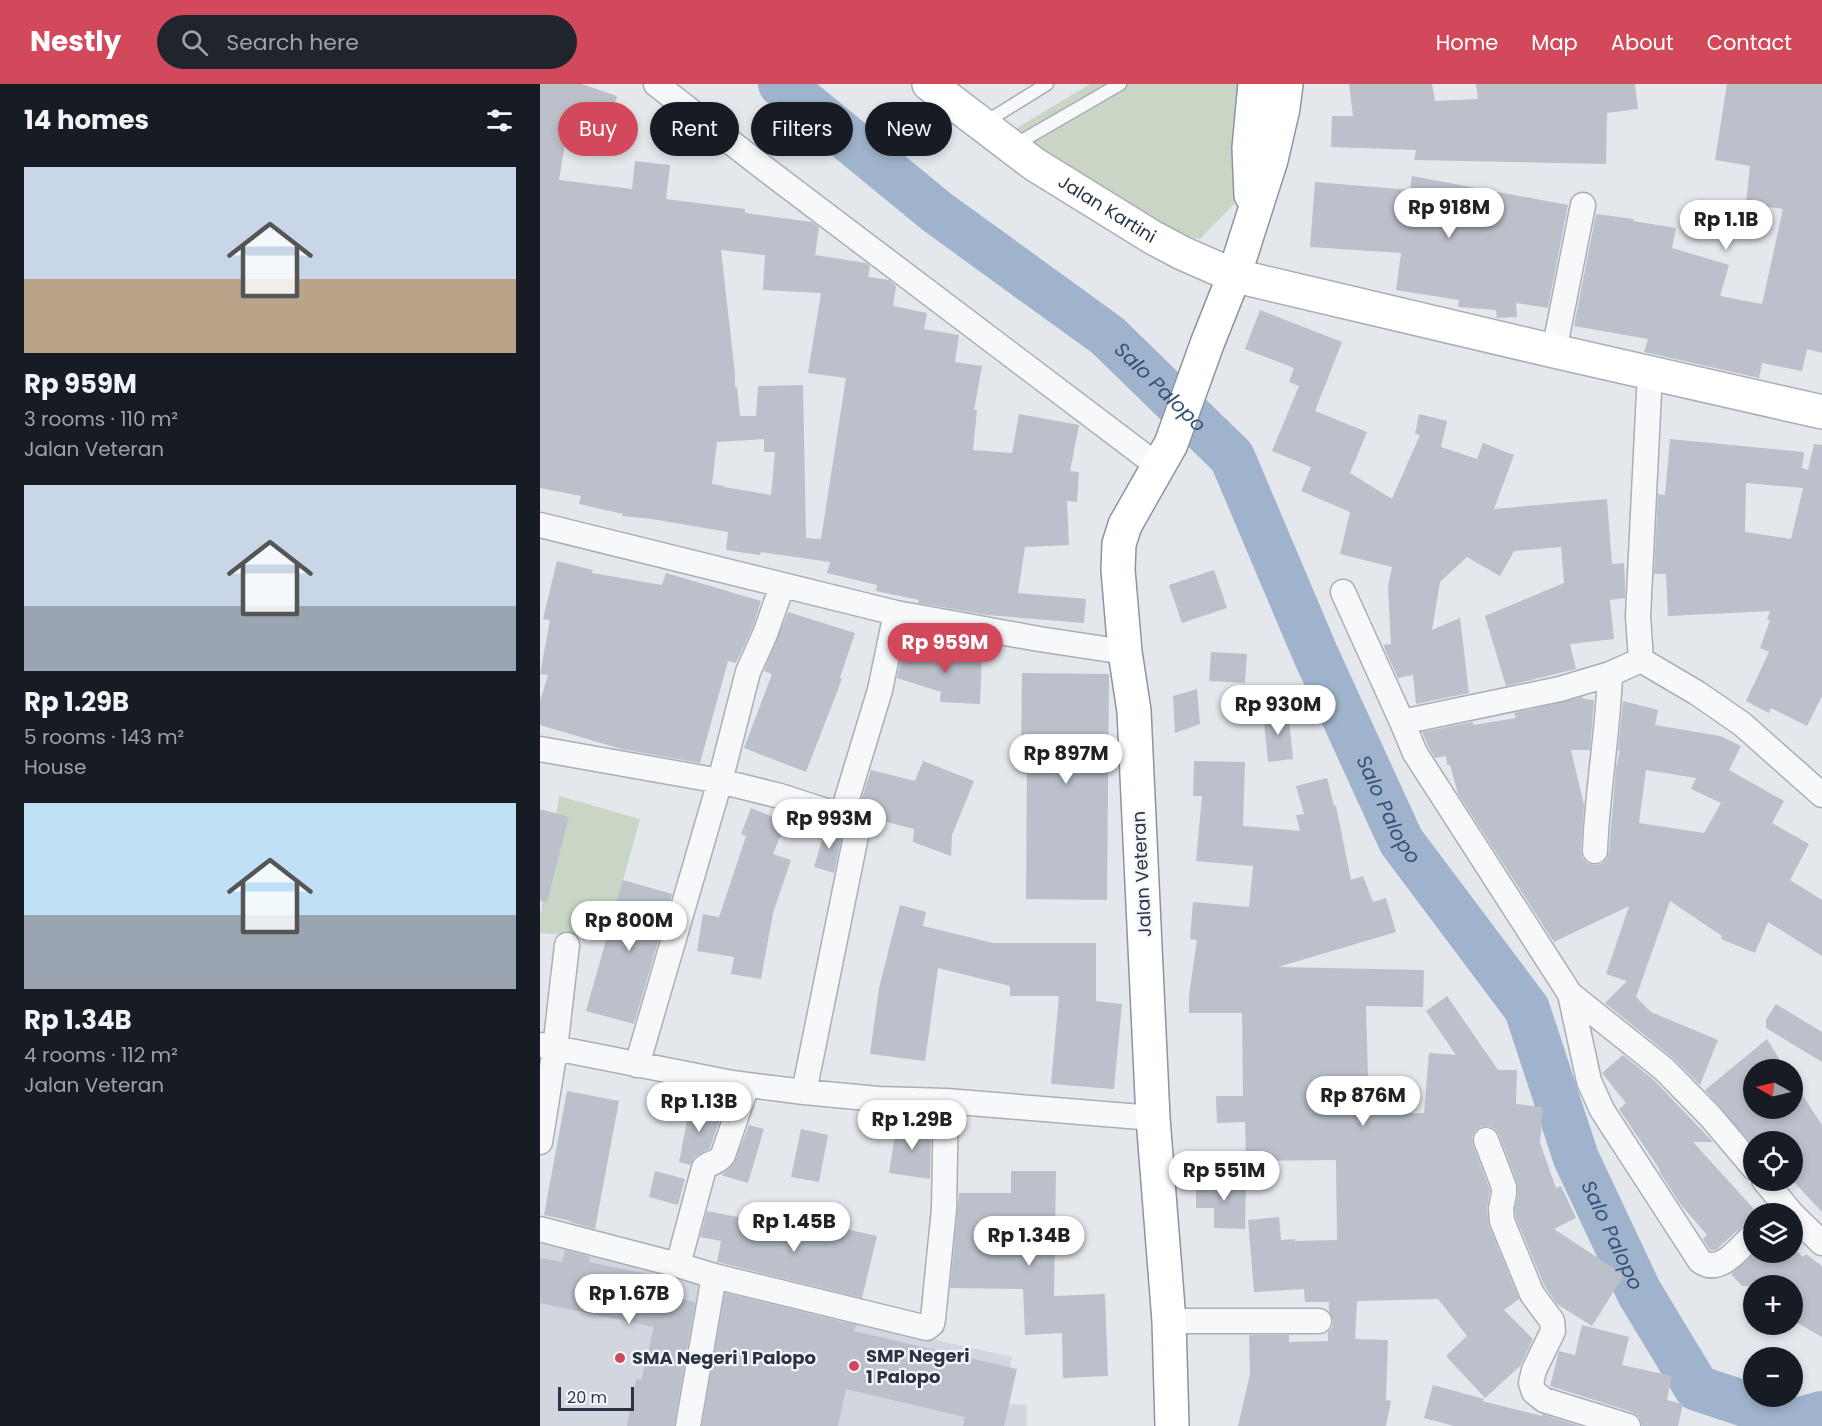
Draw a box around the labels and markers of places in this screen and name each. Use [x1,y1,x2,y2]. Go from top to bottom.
pin: Rp 918M [1394,188,1504,239]
pin: Rp 1.1B [1671,200,1781,251]
pin: Rp 959M [890,623,1000,674]
pin: Rp 930M [1223,685,1333,736]
pin: Rp 897M [1011,734,1121,785]
pin: Rp 993M [774,799,884,850]
pin: Rp 800M [574,901,684,952]
pin: Rp 876M [1308,1076,1418,1127]
pin: Rp 1.13B [637,1082,761,1133]
pin: Rp 1.29B [850,1100,974,1151]
pin: Rp 551M [1169,1151,1279,1202]
pin: Rp 1.45B [732,1202,856,1253]
pin: Rp 1.34B [967,1216,1091,1267]
pin: Rp 1.67B [567,1274,691,1325]
place label: SMP Negeri 1 Palopo [866,1343,970,1389]
place label: SMA Negeri 1 Palopo [632,1345,816,1370]
marker: SMA Negeri 1 Palopo [613,1351,627,1365]
marker: SMP Negeri 1 Palopo [847,1359,861,1373]

